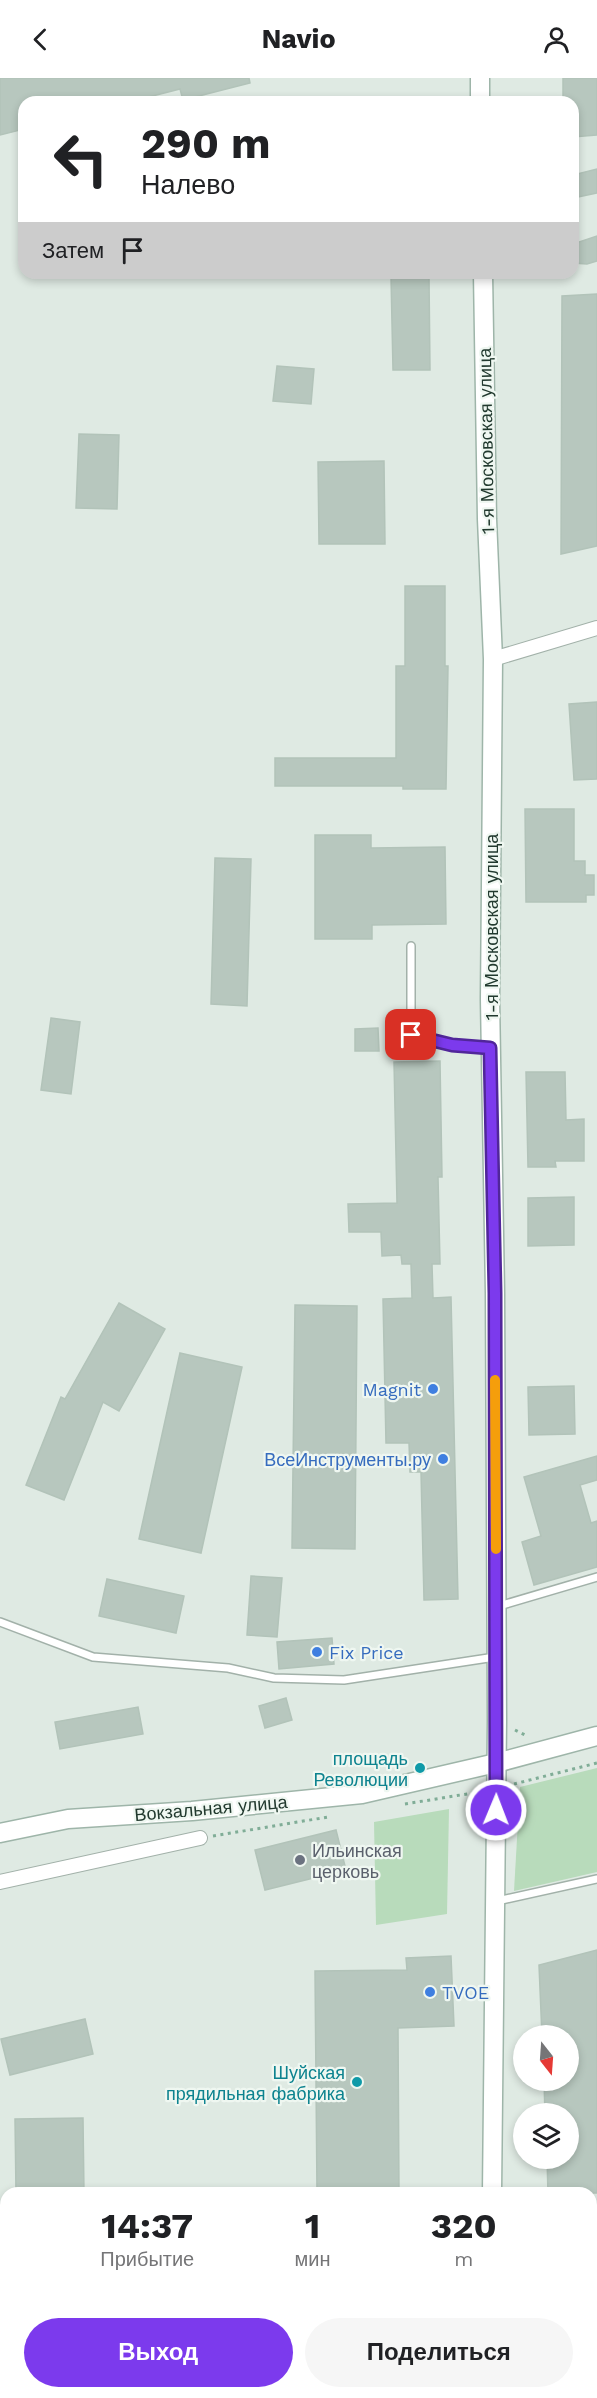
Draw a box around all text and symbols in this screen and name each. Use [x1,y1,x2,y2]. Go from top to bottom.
icon: back [24,23,57,56]
text: Navio [261,23,336,55]
icon: person [540,23,573,56]
text: 290 m [141,119,271,168]
icon: left [42,120,120,198]
text: Налево [141,169,235,201]
icon: arrive [116,234,149,267]
text: Затем [42,238,104,263]
street label: 1-я Московская улица [474,347,498,534]
street label: 1-я Московская улица [481,833,502,1020]
pin [385,1009,436,1060]
icon: arrive [394,1018,427,1051]
place label: Magnit [363,1379,421,1400]
marker: Magnit [426,1382,440,1396]
place label: ВсеИнструменты.ру [264,1449,431,1470]
marker: ВсеИнструменты.ру [436,1452,450,1466]
place label: Fix Price [329,1642,404,1663]
marker: Fix Price [310,1645,324,1659]
place label: площадь Революции [313,1748,408,1790]
marker: площадь Революции [413,1761,427,1775]
position arrow [464,1778,528,1842]
street label: Вокзальная улица [134,1791,289,1825]
place label: Ильинская церковь [312,1840,402,1882]
marker: Ильинская церковь [293,1853,307,1867]
place label: TVOE [442,1982,489,2003]
marker: TVOE [423,1985,437,1999]
north arrow [513,2025,579,2091]
map controls [513,2025,579,2169]
place label: Шуйская прядильная фабрика [166,2062,346,2104]
marker: Шуйская прядильная фабрика [350,2075,364,2089]
button: layers [513,2103,579,2169]
text: 14:37 [101,2205,193,2247]
text: 1 [305,2205,320,2247]
text: 320 [431,2205,497,2247]
text: Прибытие [100,2247,194,2271]
text: мин [295,2247,330,2271]
text: m [454,2247,473,2271]
button: Выход [24,2318,293,2387]
button: Поделиться [305,2318,573,2387]

